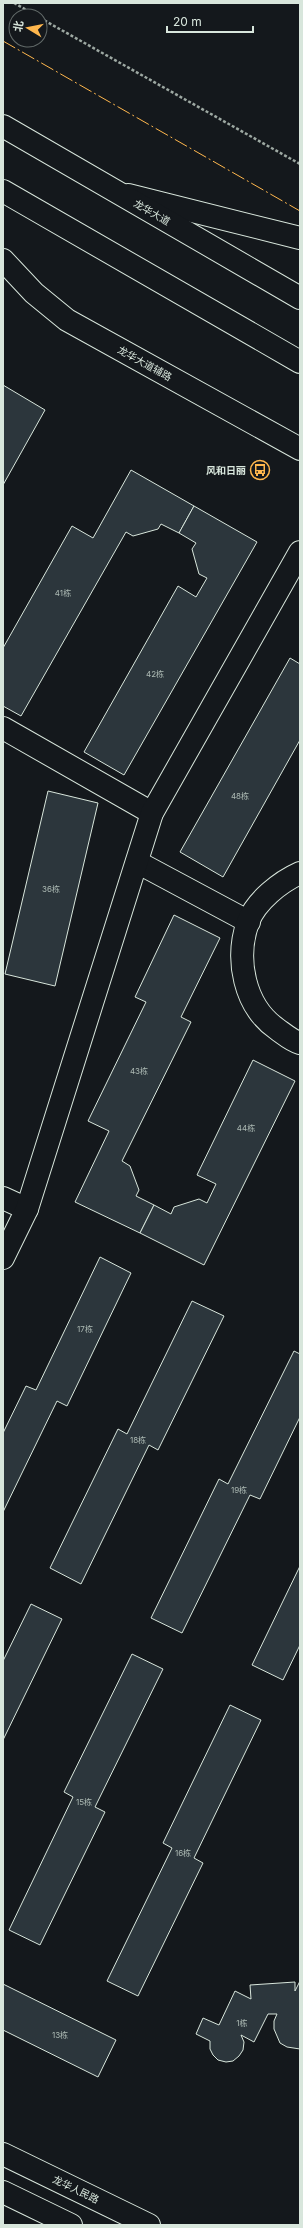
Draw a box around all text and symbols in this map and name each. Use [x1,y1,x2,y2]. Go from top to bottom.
north arrow [8,8,48,48]
scale bar [167,8,253,34]
text: 20 m [173,14,202,29]
text: 北 [10,20,26,33]
street label: 龙华大道 [132,197,172,227]
street label: 龙华大道辅路 [116,343,174,383]
bus stop icon: 风和日丽 [249,459,271,481]
place label: 风和日丽 [206,464,246,476]
house number: 41栋 [55,588,71,598]
house number: 42栋 [146,669,164,679]
house number: 48栋 [231,791,249,801]
house number: 36栋 [42,884,60,894]
house number: 43栋 [130,1066,148,1076]
house number: 44栋 [237,1123,255,1133]
house number: 17栋 [77,1324,93,1334]
house number: 18栋 [130,1435,146,1445]
house number: 19栋 [231,1485,247,1495]
house number: 15栋 [76,1797,92,1807]
house number: 16栋 [175,1848,191,1858]
house number: 1栋 [236,2018,248,2028]
house number: 13栋 [52,2030,68,2040]
street label: 龙华人民路 [51,2173,101,2205]

